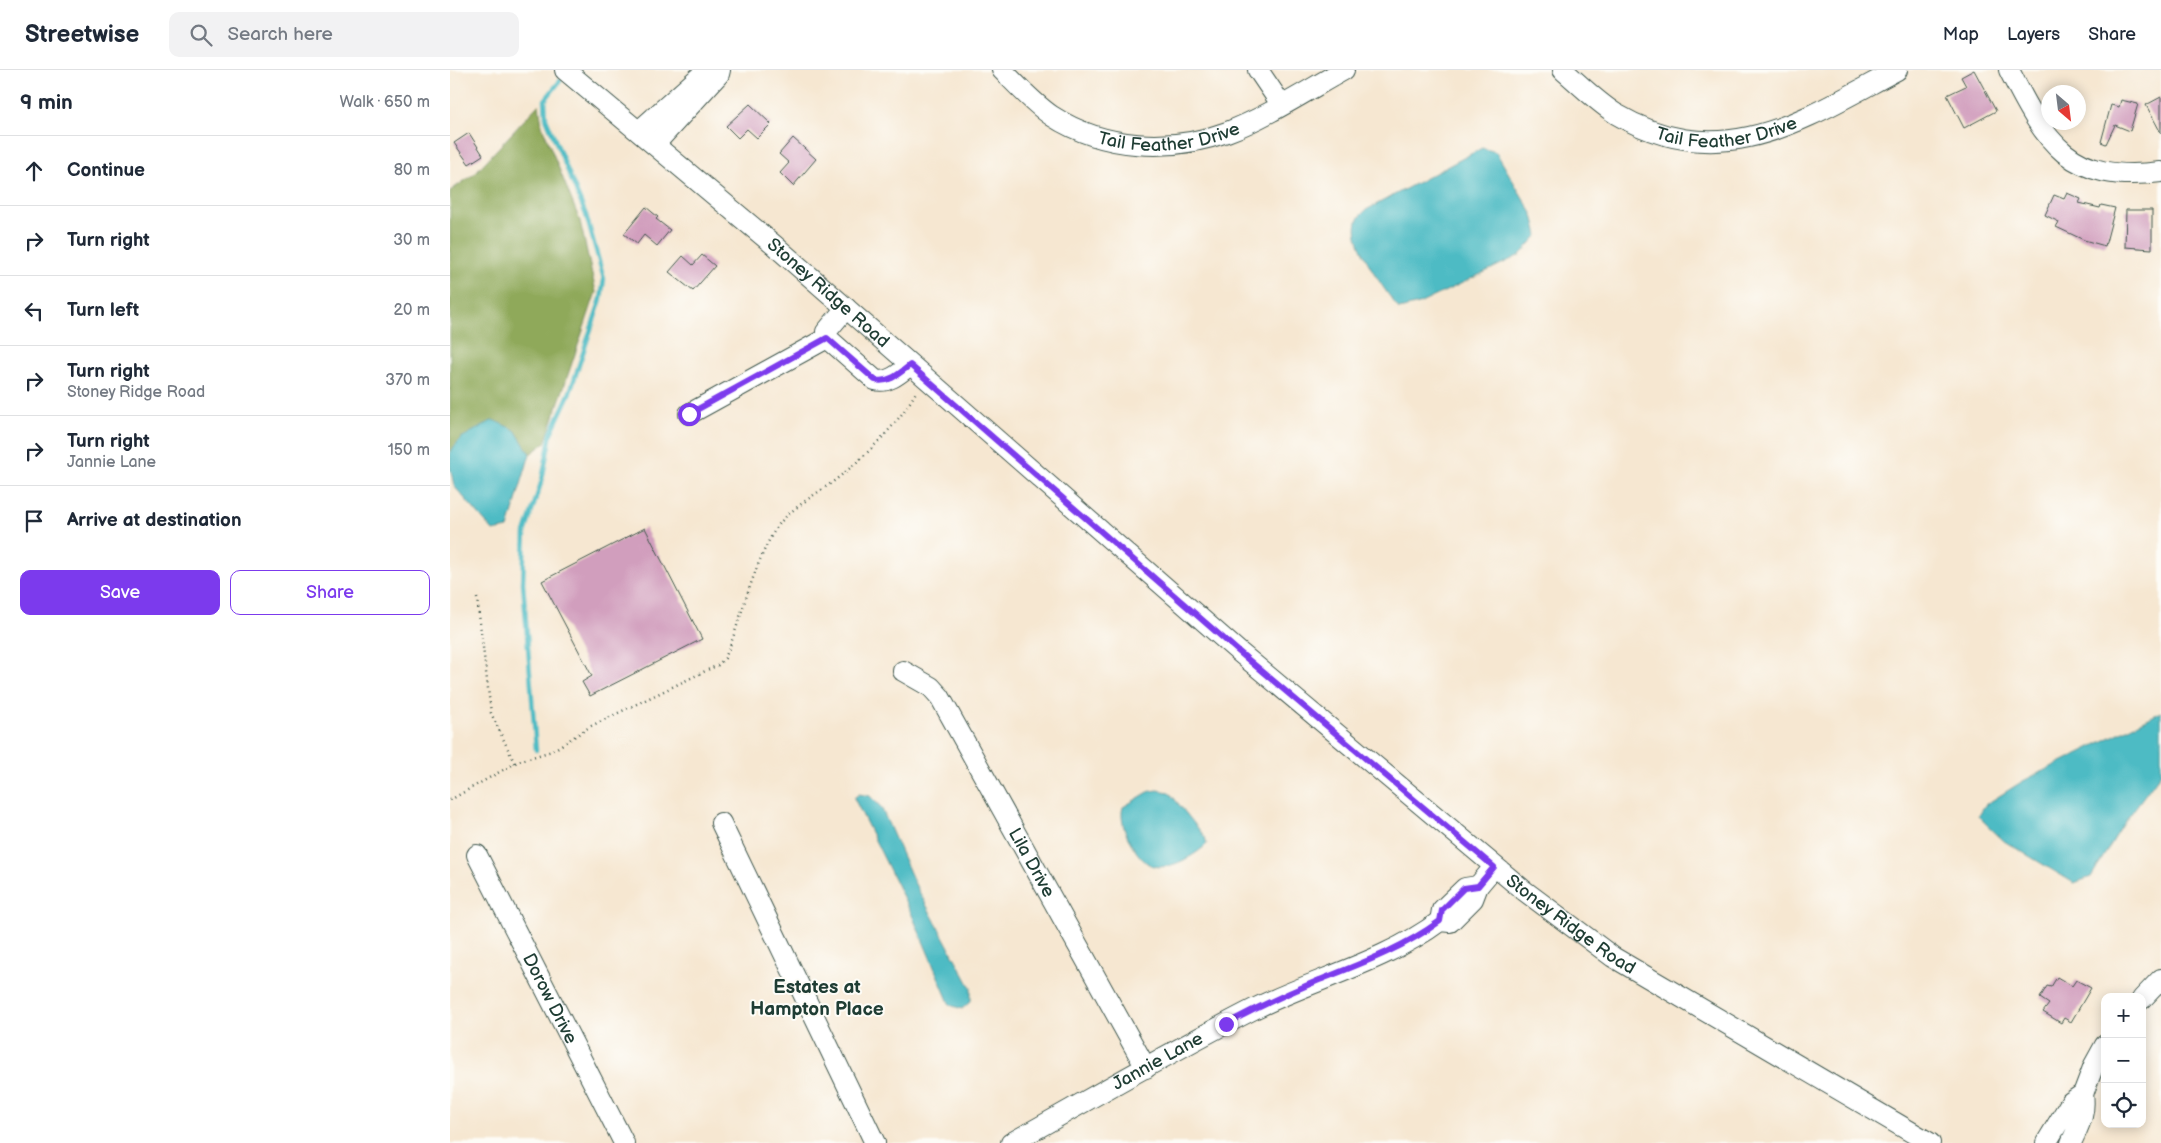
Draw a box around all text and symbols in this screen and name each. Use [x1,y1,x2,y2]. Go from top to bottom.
search box [169,12,519,57]
text: Streetwise [25,20,139,49]
icon: search [187,21,215,49]
text: Search here [227,23,333,46]
text: Map [1943,24,1979,45]
text: Layers [2007,24,2060,45]
text: Share [2088,24,2136,45]
north arrow [2041,85,2086,130]
text: 9 min [20,90,73,115]
text: Walk · 650 m [340,93,430,112]
street label: Tail Feather Drive [1653,112,1800,152]
street label: Tail Feather Drive [1096,118,1243,155]
icon: ahead [20,157,48,185]
text: Continue [67,159,145,182]
text: 80 m [394,161,430,180]
icon: right [20,227,48,255]
text: Turn right [67,229,150,252]
text: 30 m [393,231,430,250]
street label: Stoney Ridge Road [763,234,894,352]
icon: left [20,297,48,325]
text: Turn left [67,299,139,322]
text: 20 m [394,301,430,320]
text: Turn right [67,360,150,383]
icon: right [20,367,48,395]
text: 370 m [385,371,430,390]
text: Stoney Ridge Road [67,383,205,402]
route start [678,403,701,426]
text: Turn right [67,430,150,453]
icon: right [20,437,48,465]
text: 150 m [388,441,430,460]
text: Jannie Lane [67,453,156,472]
icon: arrive [20,507,48,535]
text: Arrive at destination [67,509,242,532]
button: Save [20,570,220,615]
button: Share [230,570,430,615]
street label: Lila Drive [1004,824,1060,901]
street label: Stoney Ridge Road [1502,870,1639,978]
street label: Dorow Drive [518,950,582,1047]
district label: Estates at Hampton Place [750,976,884,1021]
map controls [2101,993,2146,1128]
button: + [2101,993,2146,1038]
route end [1215,1013,1238,1036]
street label: Jannie Lane [1108,1027,1207,1094]
button: − [2101,1038,2146,1083]
button: locate [2101,1083,2146,1128]

